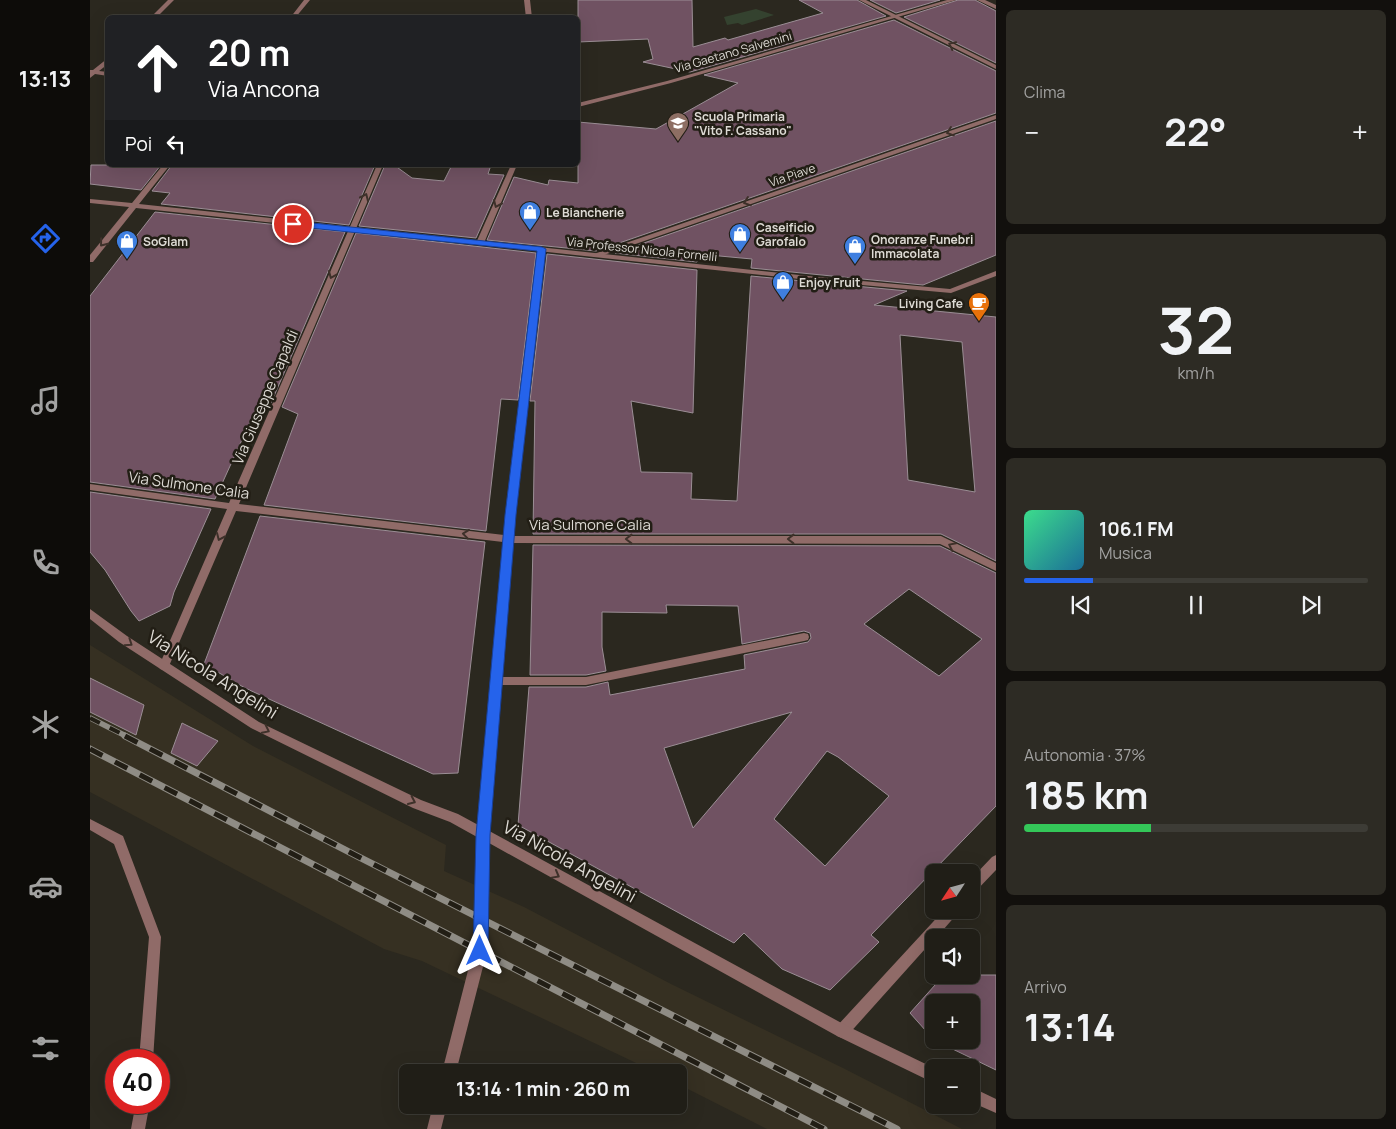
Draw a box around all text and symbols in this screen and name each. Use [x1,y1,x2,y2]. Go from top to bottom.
street label: Via Gaetano Salvemini [672,27,794,77]
text: 20 m [208,29,290,77]
icon: ahead [125,35,190,100]
one-way arrow [948,41,957,51]
text: 13:13 [19,64,71,94]
text: Via Ancona [208,74,320,104]
text: Clima [1024,81,1065,103]
text: 22° [1164,105,1227,157]
place label: Scuola Primaria "Vito F. Cassano" [694,108,792,139]
school or university icon: Scuola Primaria "Vito F. Cassano" [666,111,690,142]
text: − [1024,113,1039,151]
text: + [1352,113,1368,151]
one-way arrow [946,127,955,137]
icon: left [162,130,190,158]
text: Poi [125,131,152,157]
street label: Via Piave [766,159,818,191]
one-way arrow [359,193,370,202]
one-way arrow [743,197,751,207]
one-way arrow [492,199,503,208]
shop icon: Le Biancherie [518,200,542,231]
pin [272,203,314,245]
place label: Le Biancherie [546,204,624,221]
icon: arrive [279,210,307,238]
place label: Caseificio Garofalo [756,219,814,250]
icon: directions [28,221,63,256]
shop icon: Caseificio Garofalo [728,222,752,253]
shop icon: SoGlam [115,229,139,260]
place label: Onoranze Funebri Immacolata [871,231,973,262]
place label: SoGlam [143,233,188,250]
street label: Via Professor Nicola Fornelli [566,233,718,265]
shop icon: Onoranze Funebri Immacolata [843,234,867,265]
one-way arrow [101,237,109,246]
one-way arrow [327,270,338,279]
shop icon: Enjoy Fruit [771,270,795,301]
place label: Enjoy Fruit [799,274,860,291]
text: 32 [1158,285,1234,374]
cafe icon: Living Cafe [967,291,991,322]
place label: Living Cafe [899,295,963,312]
street label: Via Giuseppe Capaldi [227,326,303,468]
text: km/h [1177,362,1215,384]
icon: music [28,383,63,418]
street label: Via Sulmone Calia [127,466,251,504]
street label: Via Sulmone Calia [529,514,651,535]
text: 106.1 FM [1099,516,1173,542]
one-way arrow [462,529,470,540]
one-way arrow [216,532,227,541]
one-way arrow [624,534,632,544]
one-way arrow [787,534,794,544]
one-way arrow [948,541,957,552]
text: Musica [1099,542,1152,564]
icon: phone [28,545,63,580]
icon: previous [1067,591,1095,619]
icon: pause [1182,591,1210,619]
icon: next [1297,591,1325,619]
street label: Via Nicola Angelini [143,624,283,724]
one-way arrow [124,636,133,646]
icon: climate [28,707,63,742]
one-way arrow [261,724,270,734]
text: Autonomia · 37% [1024,744,1146,766]
text: 185 km [1024,768,1148,820]
one-way arrow [407,795,416,805]
street label: Via Nicola Angelini [499,814,641,908]
north arrow [925,864,980,919]
map controls [925,864,980,1114]
icon: car [28,869,63,904]
one-way arrow [551,869,560,879]
position arrow [453,924,505,976]
button: sound [925,929,980,984]
text: Arrivo [1024,976,1067,998]
button: + [925,994,980,1049]
text: 13:14 [1024,1000,1116,1052]
icon: filters [28,1031,63,1066]
speed limit sign: 40 [105,1049,170,1114]
button: − [925,1059,980,1114]
text: 13:14 · 1 min · 260 m [456,1076,630,1102]

